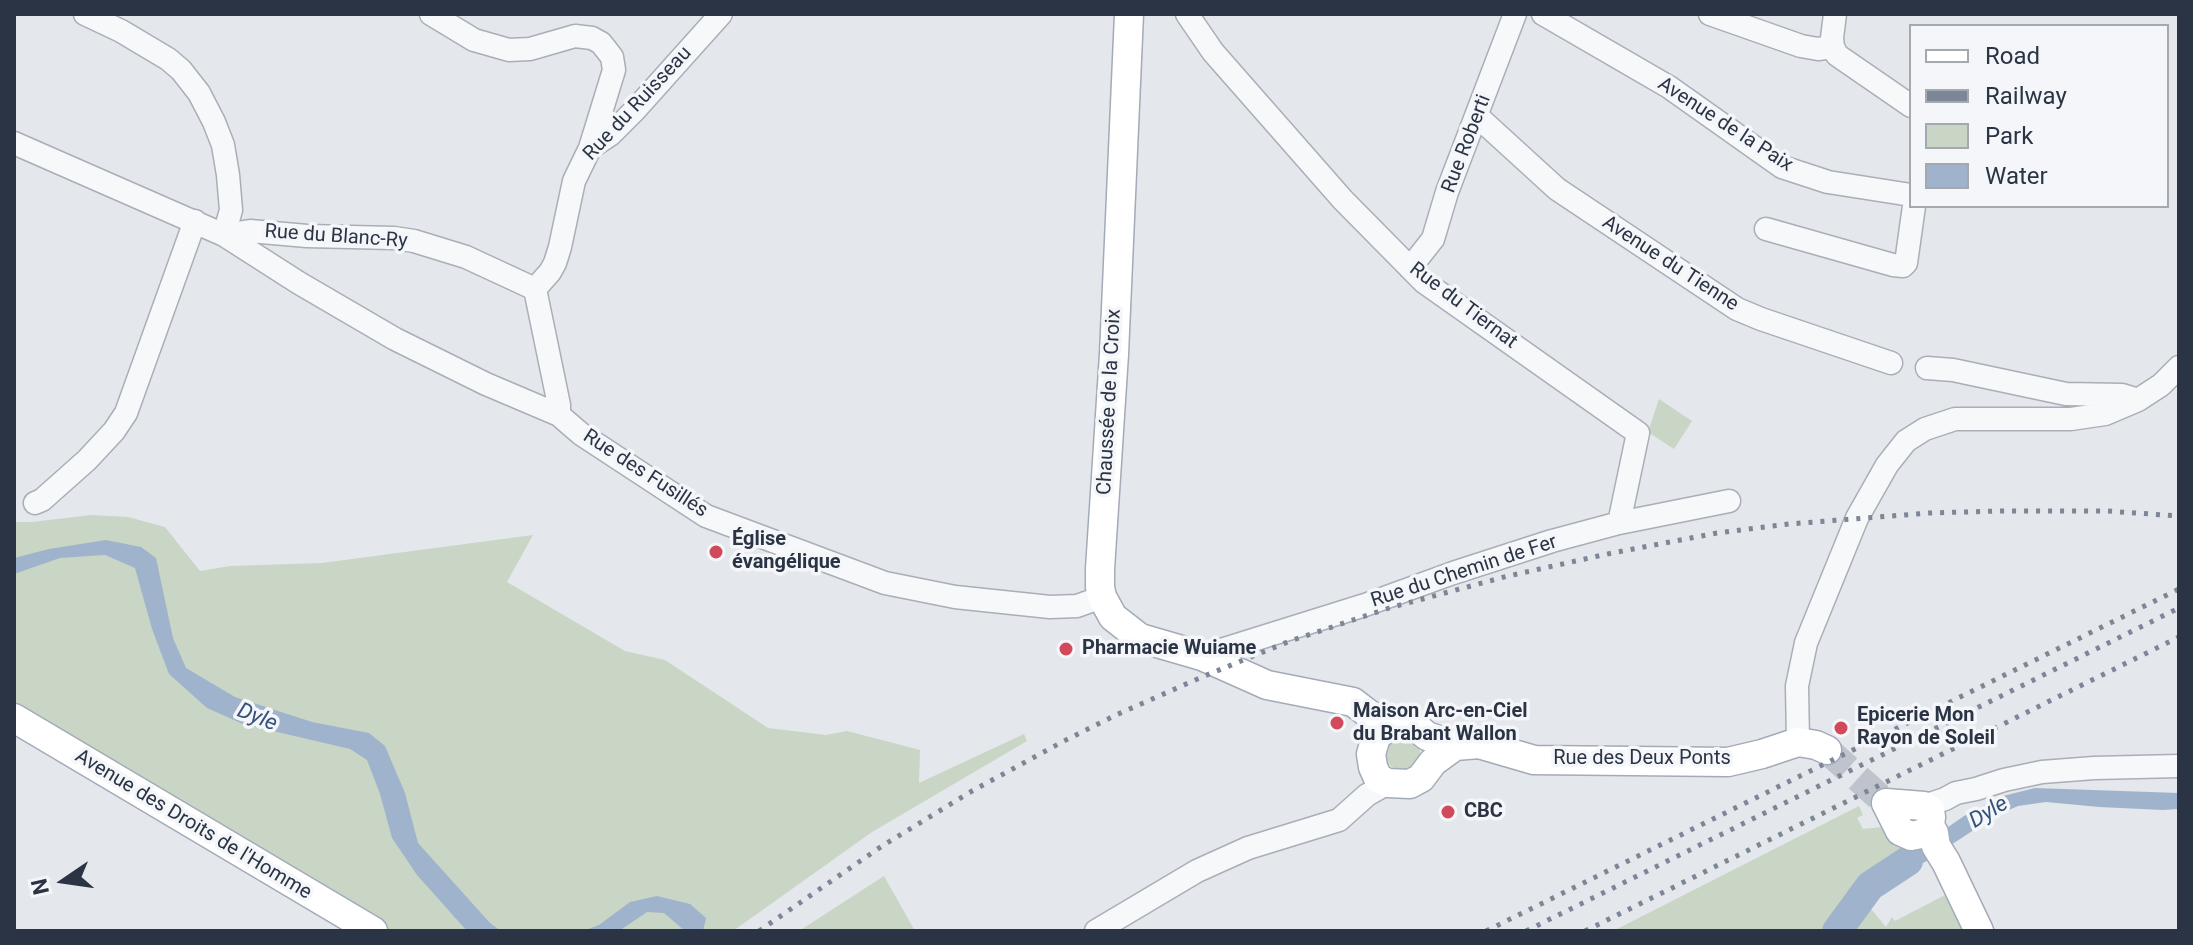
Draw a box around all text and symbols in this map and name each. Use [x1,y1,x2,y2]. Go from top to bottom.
legend [1909,24,2169,208]
street label: Rue du Ruisseau [579,42,697,166]
text: Road [1985,42,2040,70]
street label: Avenue de la Paix [1653,72,1797,178]
text: Railway [1985,82,2067,110]
street label: Rue Roberti [1437,92,1497,196]
text: Park [1985,122,2033,150]
text: Water [1985,162,2048,190]
street label: Avenue du Tienne [1597,211,1743,317]
street label: Rue du Blanc-Ry [264,220,408,254]
street label: Rue du Tiernat [1404,258,1522,354]
street label: Chaussée de la Croix [1093,308,1127,496]
street label: Rue des Fusillés [578,425,712,523]
place label: Église évangélique [732,528,841,575]
street label: Rue du Chemin de Fer [1368,531,1560,613]
marker: Église évangélique [707,543,725,561]
place label: Pharmacie Wuiame [1082,637,1256,661]
marker: Pharmacie Wuiame [1057,640,1075,658]
water label: Dyle [233,698,281,738]
place label: Maison Arc-en-Ciel du Brabant Wallon [1353,700,1527,747]
place label: Epicerie Mon Rayon de Soleil [1857,704,1995,751]
marker: Maison Arc-en-Ciel du Brabant Wallon [1328,714,1346,732]
marker: Epicerie Mon Rayon de Soleil [1832,719,1850,737]
street label: Avenue des Droits de l'Homme [70,745,316,905]
street label: Rue des Deux Ponts [1553,747,1731,771]
water label: Dyle [1965,791,2013,835]
place label: CBC [1464,800,1503,824]
marker: CBC [1439,803,1457,821]
north arrow [24,841,104,921]
text: N [26,876,54,897]

